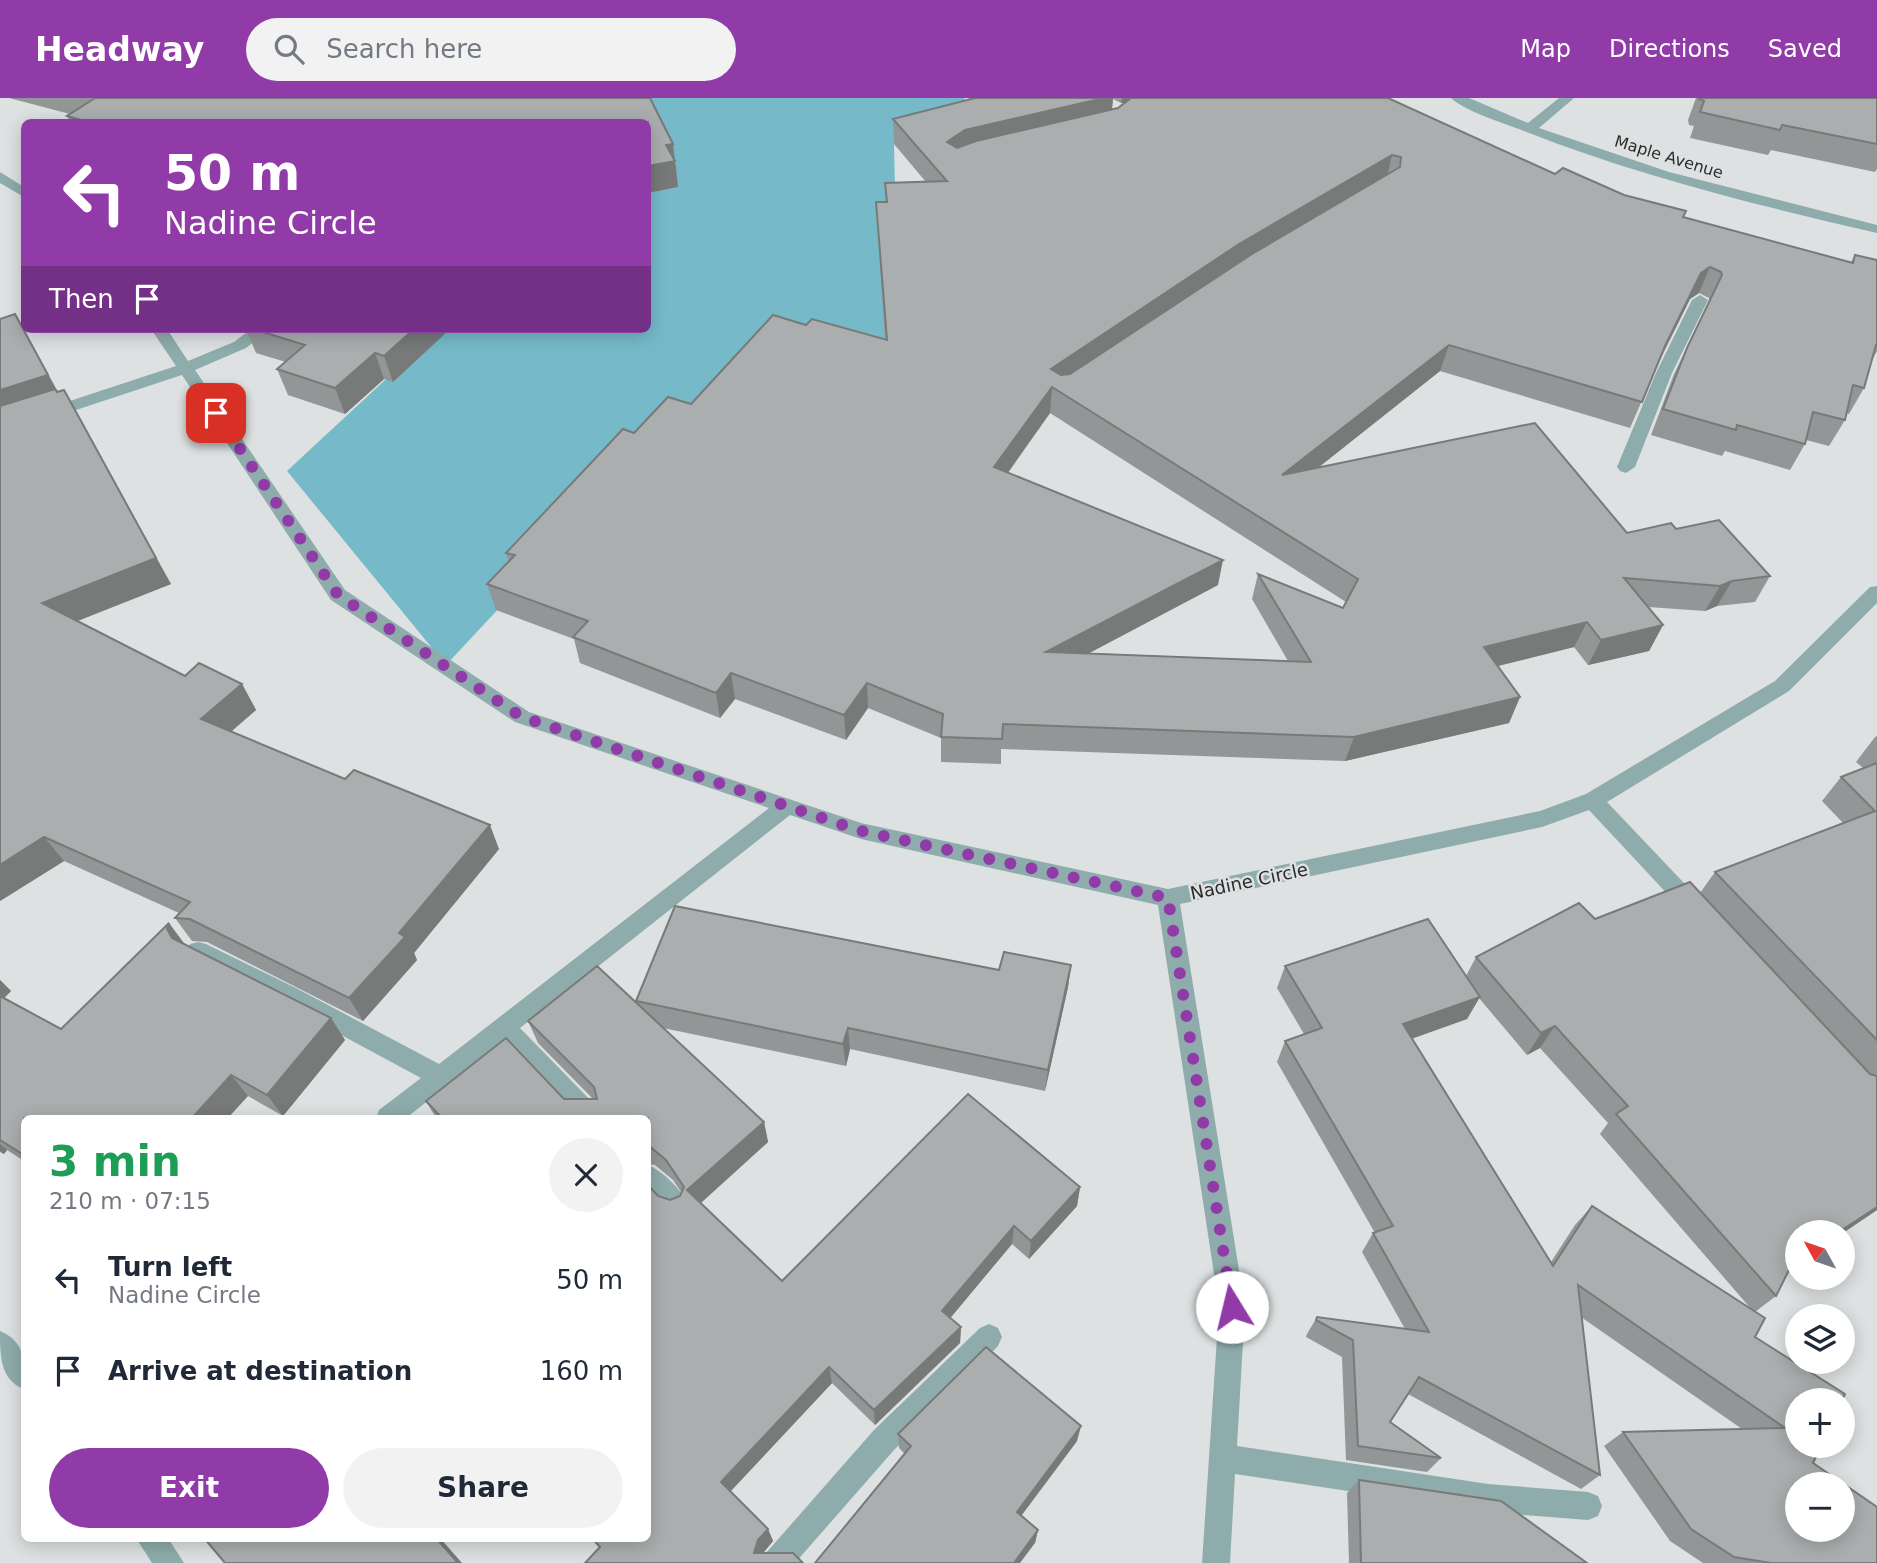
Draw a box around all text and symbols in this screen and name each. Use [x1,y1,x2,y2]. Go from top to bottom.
search box [246,18,736,81]
text: Headway [35,30,204,69]
icon: search [270,30,308,68]
text: Search here [326,34,482,64]
text: Map [1520,35,1571,63]
text: Directions [1609,35,1730,63]
text: Saved [1768,35,1842,63]
street label: Maple Avenue [1612,131,1726,183]
text: 50 m [164,145,300,202]
icon: left [49,147,140,238]
text: Nadine Circle [164,204,377,242]
icon: arrive [128,280,166,318]
text: Then [49,284,114,314]
pin [186,383,246,443]
icon: arrive [197,394,235,432]
street label: Nadine Circle [1188,858,1310,904]
text: 3 min [49,1137,181,1186]
button: close [549,1138,623,1212]
text: 210 m · 07:15 [49,1188,211,1214]
north arrow [1785,1220,1855,1290]
map controls [1785,1220,1855,1542]
text: Turn left [108,1252,232,1282]
icon: left [49,1261,87,1299]
text: 50 m [556,1265,623,1295]
position arrow [1195,1270,1269,1344]
text: Nadine Circle [108,1282,261,1308]
button: layers [1785,1304,1855,1374]
icon: arrive [49,1352,87,1390]
text: Arrive at destination [108,1356,412,1386]
text: 160 m [540,1356,623,1386]
button: + [1785,1388,1855,1458]
button: Exit [49,1448,329,1528]
button: Share [343,1448,623,1528]
button: − [1785,1472,1855,1542]

